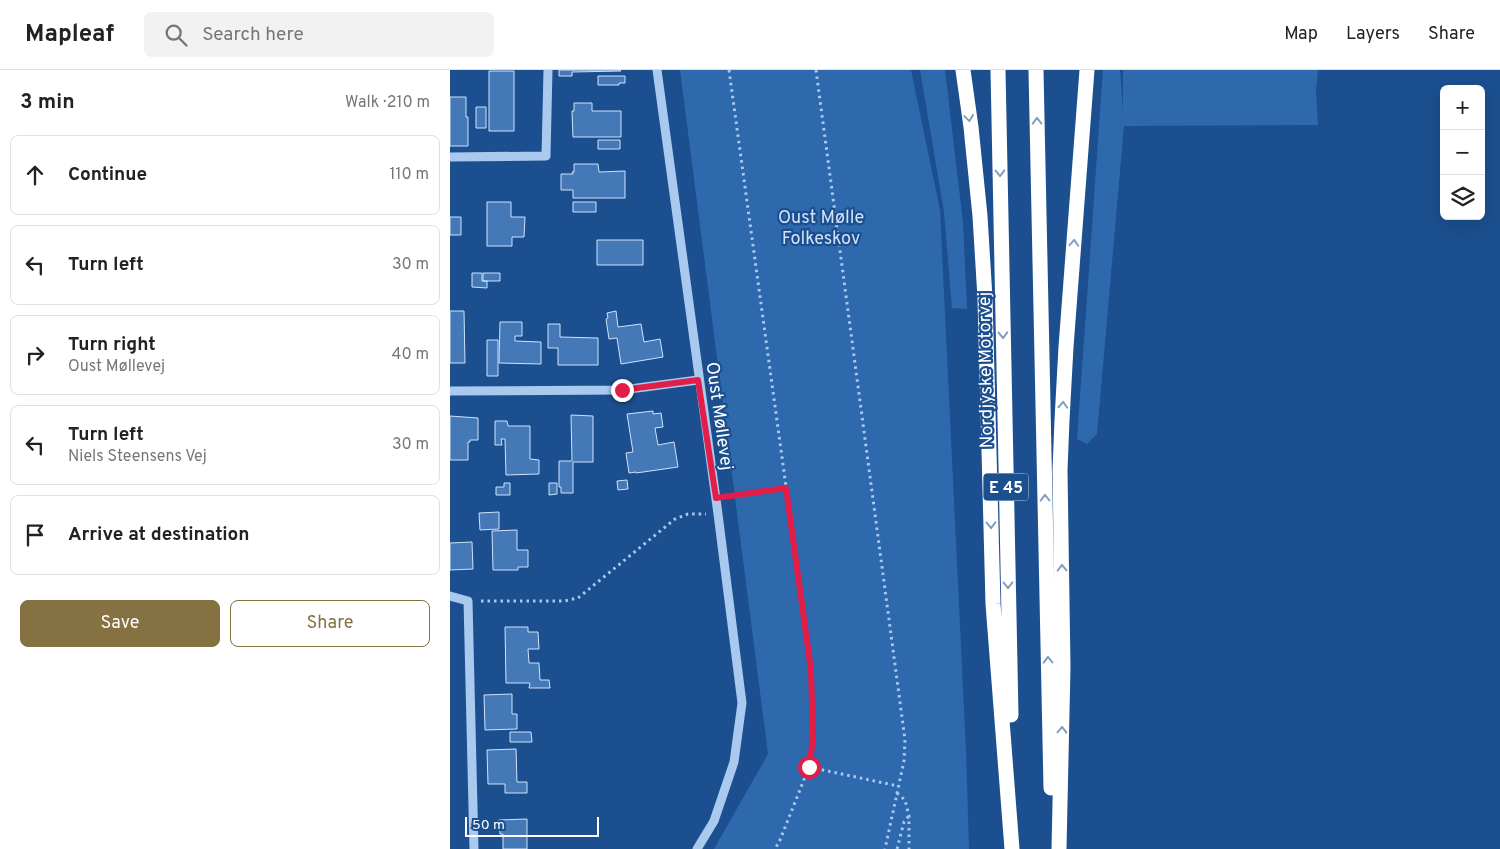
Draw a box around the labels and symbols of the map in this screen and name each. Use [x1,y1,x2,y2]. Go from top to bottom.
one-way arrow [964,114,974,123]
one-way arrow [1032,117,1042,124]
one-way arrow [995,170,1005,177]
park label: Oust Mølle Folkeskov [778,207,864,251]
one-way arrow [1068,239,1079,247]
street label: Nordjyske Motorvej [974,292,999,448]
one-way arrow [998,332,1008,340]
street label: Oust Møllevej [700,361,738,472]
route end [611,379,634,402]
one-way arrow [1057,401,1068,409]
road number: E 45 [984,474,1028,501]
one-way arrow [1040,494,1050,502]
one-way arrow [986,522,996,529]
one-way arrow [1057,564,1067,572]
one-way arrow [1003,582,1014,590]
one-way arrow [1043,656,1053,664]
one-way arrow [1057,726,1067,734]
route start [798,756,821,779]
scale bar [465,814,599,837]

